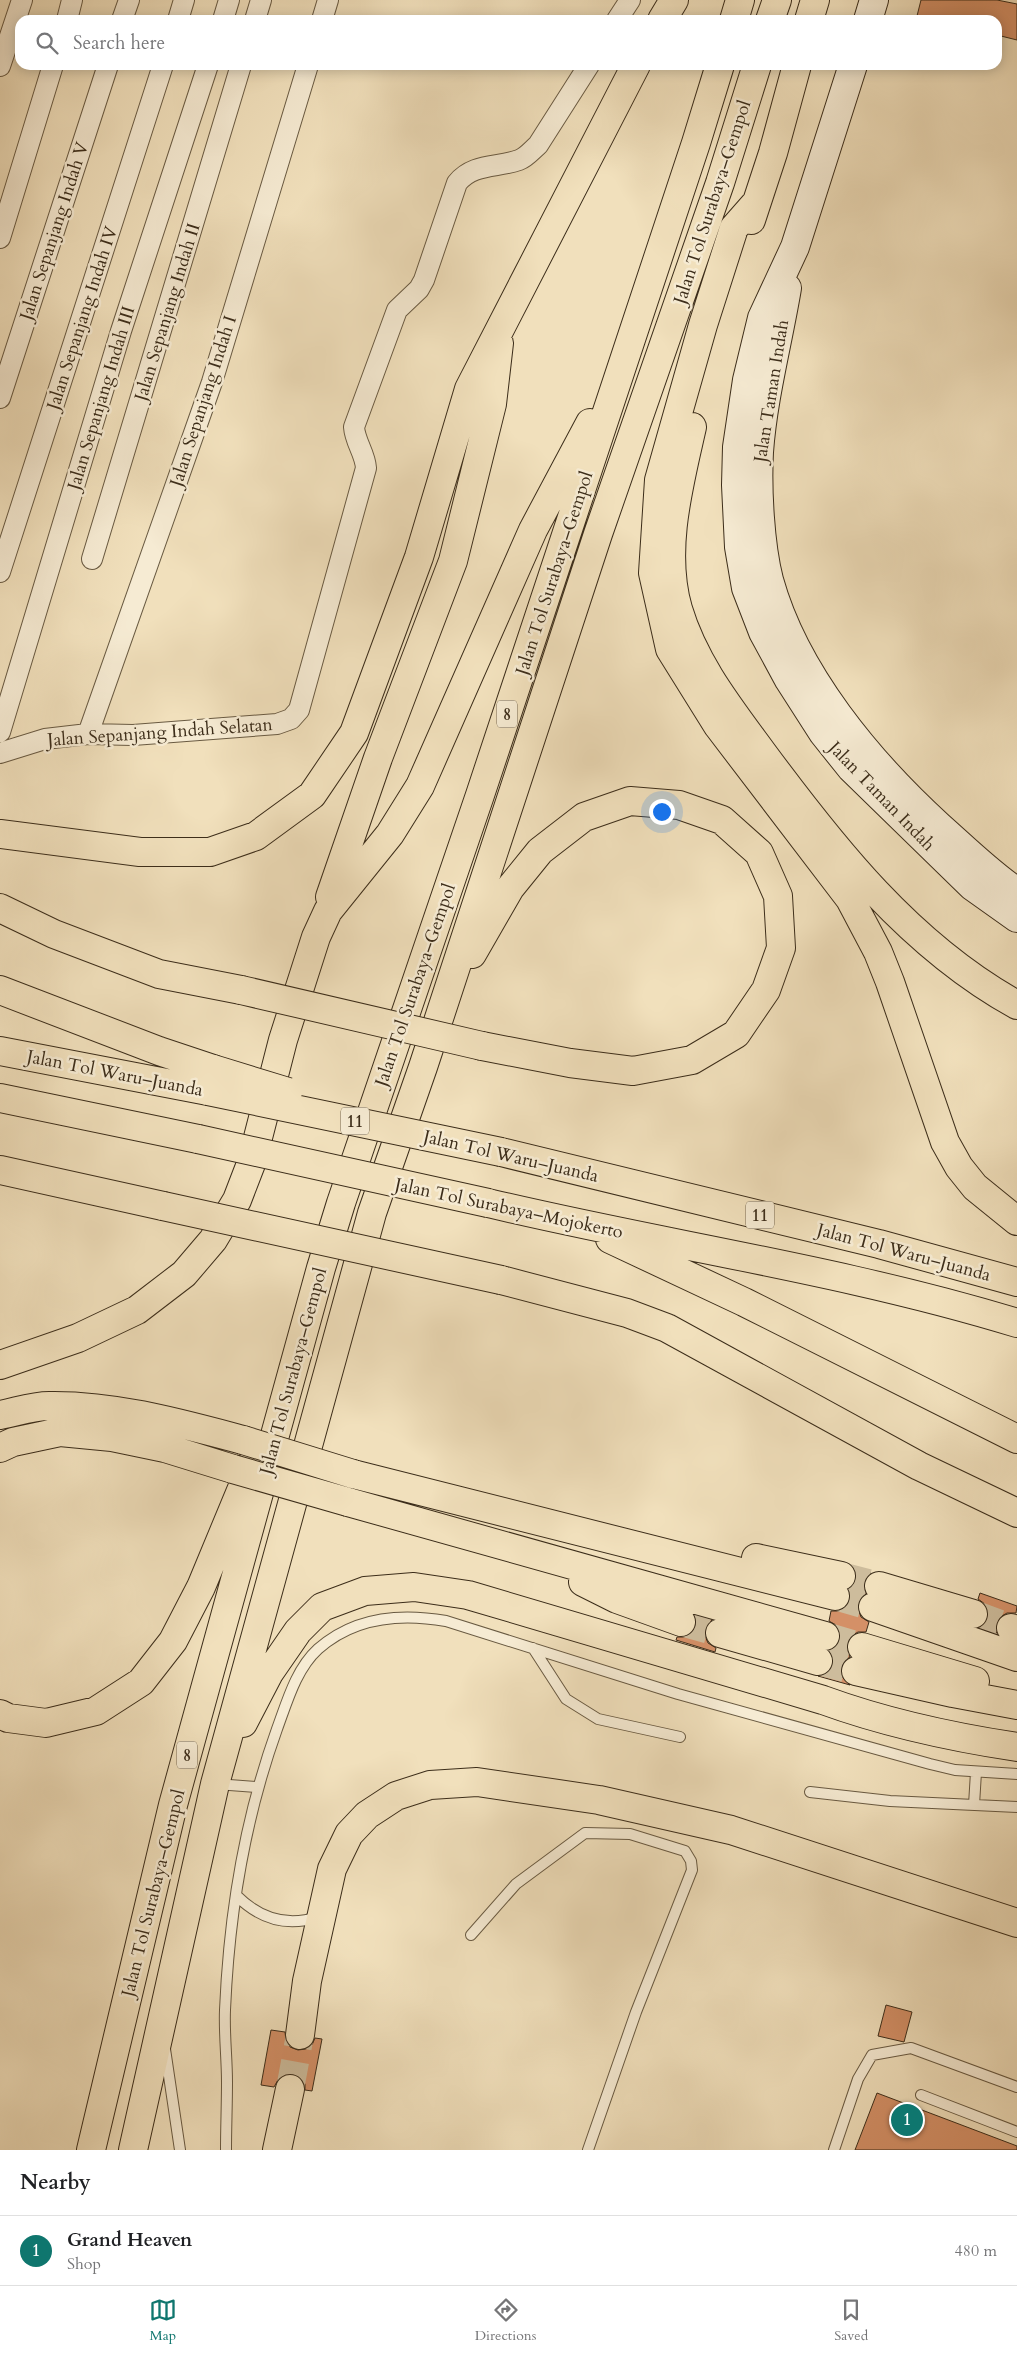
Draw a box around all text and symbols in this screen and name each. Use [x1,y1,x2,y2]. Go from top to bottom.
search box [15,15,1002,70]
icon: search [33,29,61,57]
text: Search here [73,30,165,56]
street label: Jalan Tol Surabaya–Gempol [667,97,757,310]
street label: Jalan Sepanjang Indah V [13,138,95,326]
street label: Jalan Sepanjang Indah II [130,220,204,404]
street label: Jalan Sepanjang Indah IV [40,222,124,416]
street label: Jalan Sepanjang Indah III [61,303,141,496]
street label: Jalan Sepanjang Indah I [165,313,241,489]
street label: Jalan Taman Indah [747,318,795,467]
street label: Jalan Tol Surabaya–Gempol [509,468,599,681]
road number: 8 [497,701,517,728]
street label: Jalan Sepanjang Indah Selatan [44,712,274,753]
street label: Jalan Taman Indah [821,734,941,857]
your location [649,799,675,825]
street label: Jalan Tol Surabaya–Gempol [368,880,462,1093]
street label: Jalan Tol Waru–Juanda [22,1044,205,1103]
road number: 11 [341,1108,369,1134]
street label: Jalan Tol Waru–Juanda [418,1124,601,1189]
street label: Jalan Tol Surabaya–Mojokerto [390,1171,626,1245]
road number: 11 [746,1202,774,1228]
street label: Jalan Tol Waru–Juanda [811,1216,994,1288]
street label: Jalan Tol Surabaya–Gempol [253,1265,333,1480]
road number: 8 [177,1742,197,1768]
street label: Jalan Tol Surabaya–Gempol [115,1786,191,2002]
pin: 1 [891,2101,923,2139]
text: Nearby [20,2168,91,2197]
text: Grand Heaven [67,2227,192,2253]
text: 1 [32,2240,40,2262]
text: 480 m [955,2240,997,2262]
text: Shop [67,2253,101,2275]
tab: Map [149,2296,177,2345]
tab: Directions [475,2296,536,2345]
tab: Saved [834,2296,868,2345]

